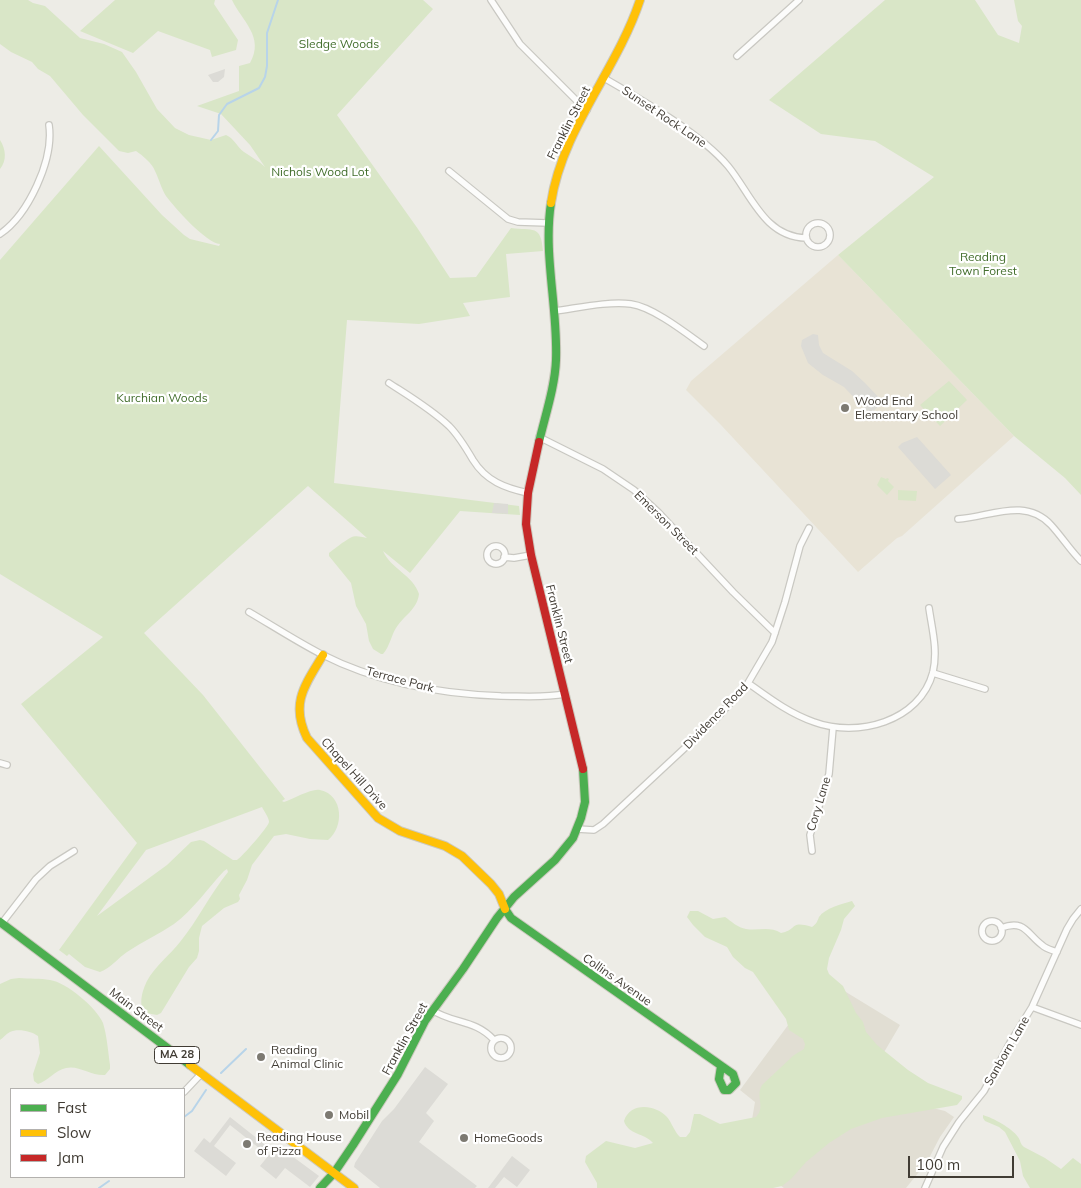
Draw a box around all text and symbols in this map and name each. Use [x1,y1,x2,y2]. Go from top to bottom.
park label: Sledge Woods [299,37,379,51]
street label: Sunset Rock Lane [619,83,709,151]
street label: Franklin Street [544,84,594,162]
park label: Nichols Wood Lot [271,165,369,179]
park label: Reading Town Forest [949,250,1017,278]
park label: Kurchian Woods [116,391,208,405]
place label: Wood End Elementary School [855,394,958,422]
marker: Wood End Elementary School [839,402,851,414]
street label: Emerson Street [631,488,701,558]
street label: Franklin Street [542,583,576,665]
street label: Terrace Park [365,664,435,696]
street label: Dividence Road [681,680,751,752]
street label: Chapel Hill Drive [318,735,390,813]
street label: Cory Lane [804,775,834,833]
street label: Collins Avenue [580,951,654,1009]
street label: Main Street [106,985,166,1035]
street label: Franklin Street [379,1000,431,1078]
street label: Sanborn Lane [981,1014,1033,1088]
place label: Reading Animal Clinic [271,1043,343,1071]
road number: MA 28 [154,1046,200,1064]
marker: Reading Animal Clinic [255,1051,267,1063]
legend [10,1088,185,1178]
text: Fast [57,1098,87,1117]
place label: Mobil [339,1108,369,1122]
marker: Mobil [323,1109,335,1121]
text: Slow [57,1123,91,1142]
place label: Reading House of Pizza [257,1130,342,1158]
place label: HomeGoods [474,1131,543,1145]
marker: HomeGoods [458,1132,470,1144]
marker: Reading House of Pizza [241,1138,253,1150]
scale bar [911,1146,1017,1178]
text: Jam [57,1148,84,1167]
text: 100 m [916,1155,960,1174]

